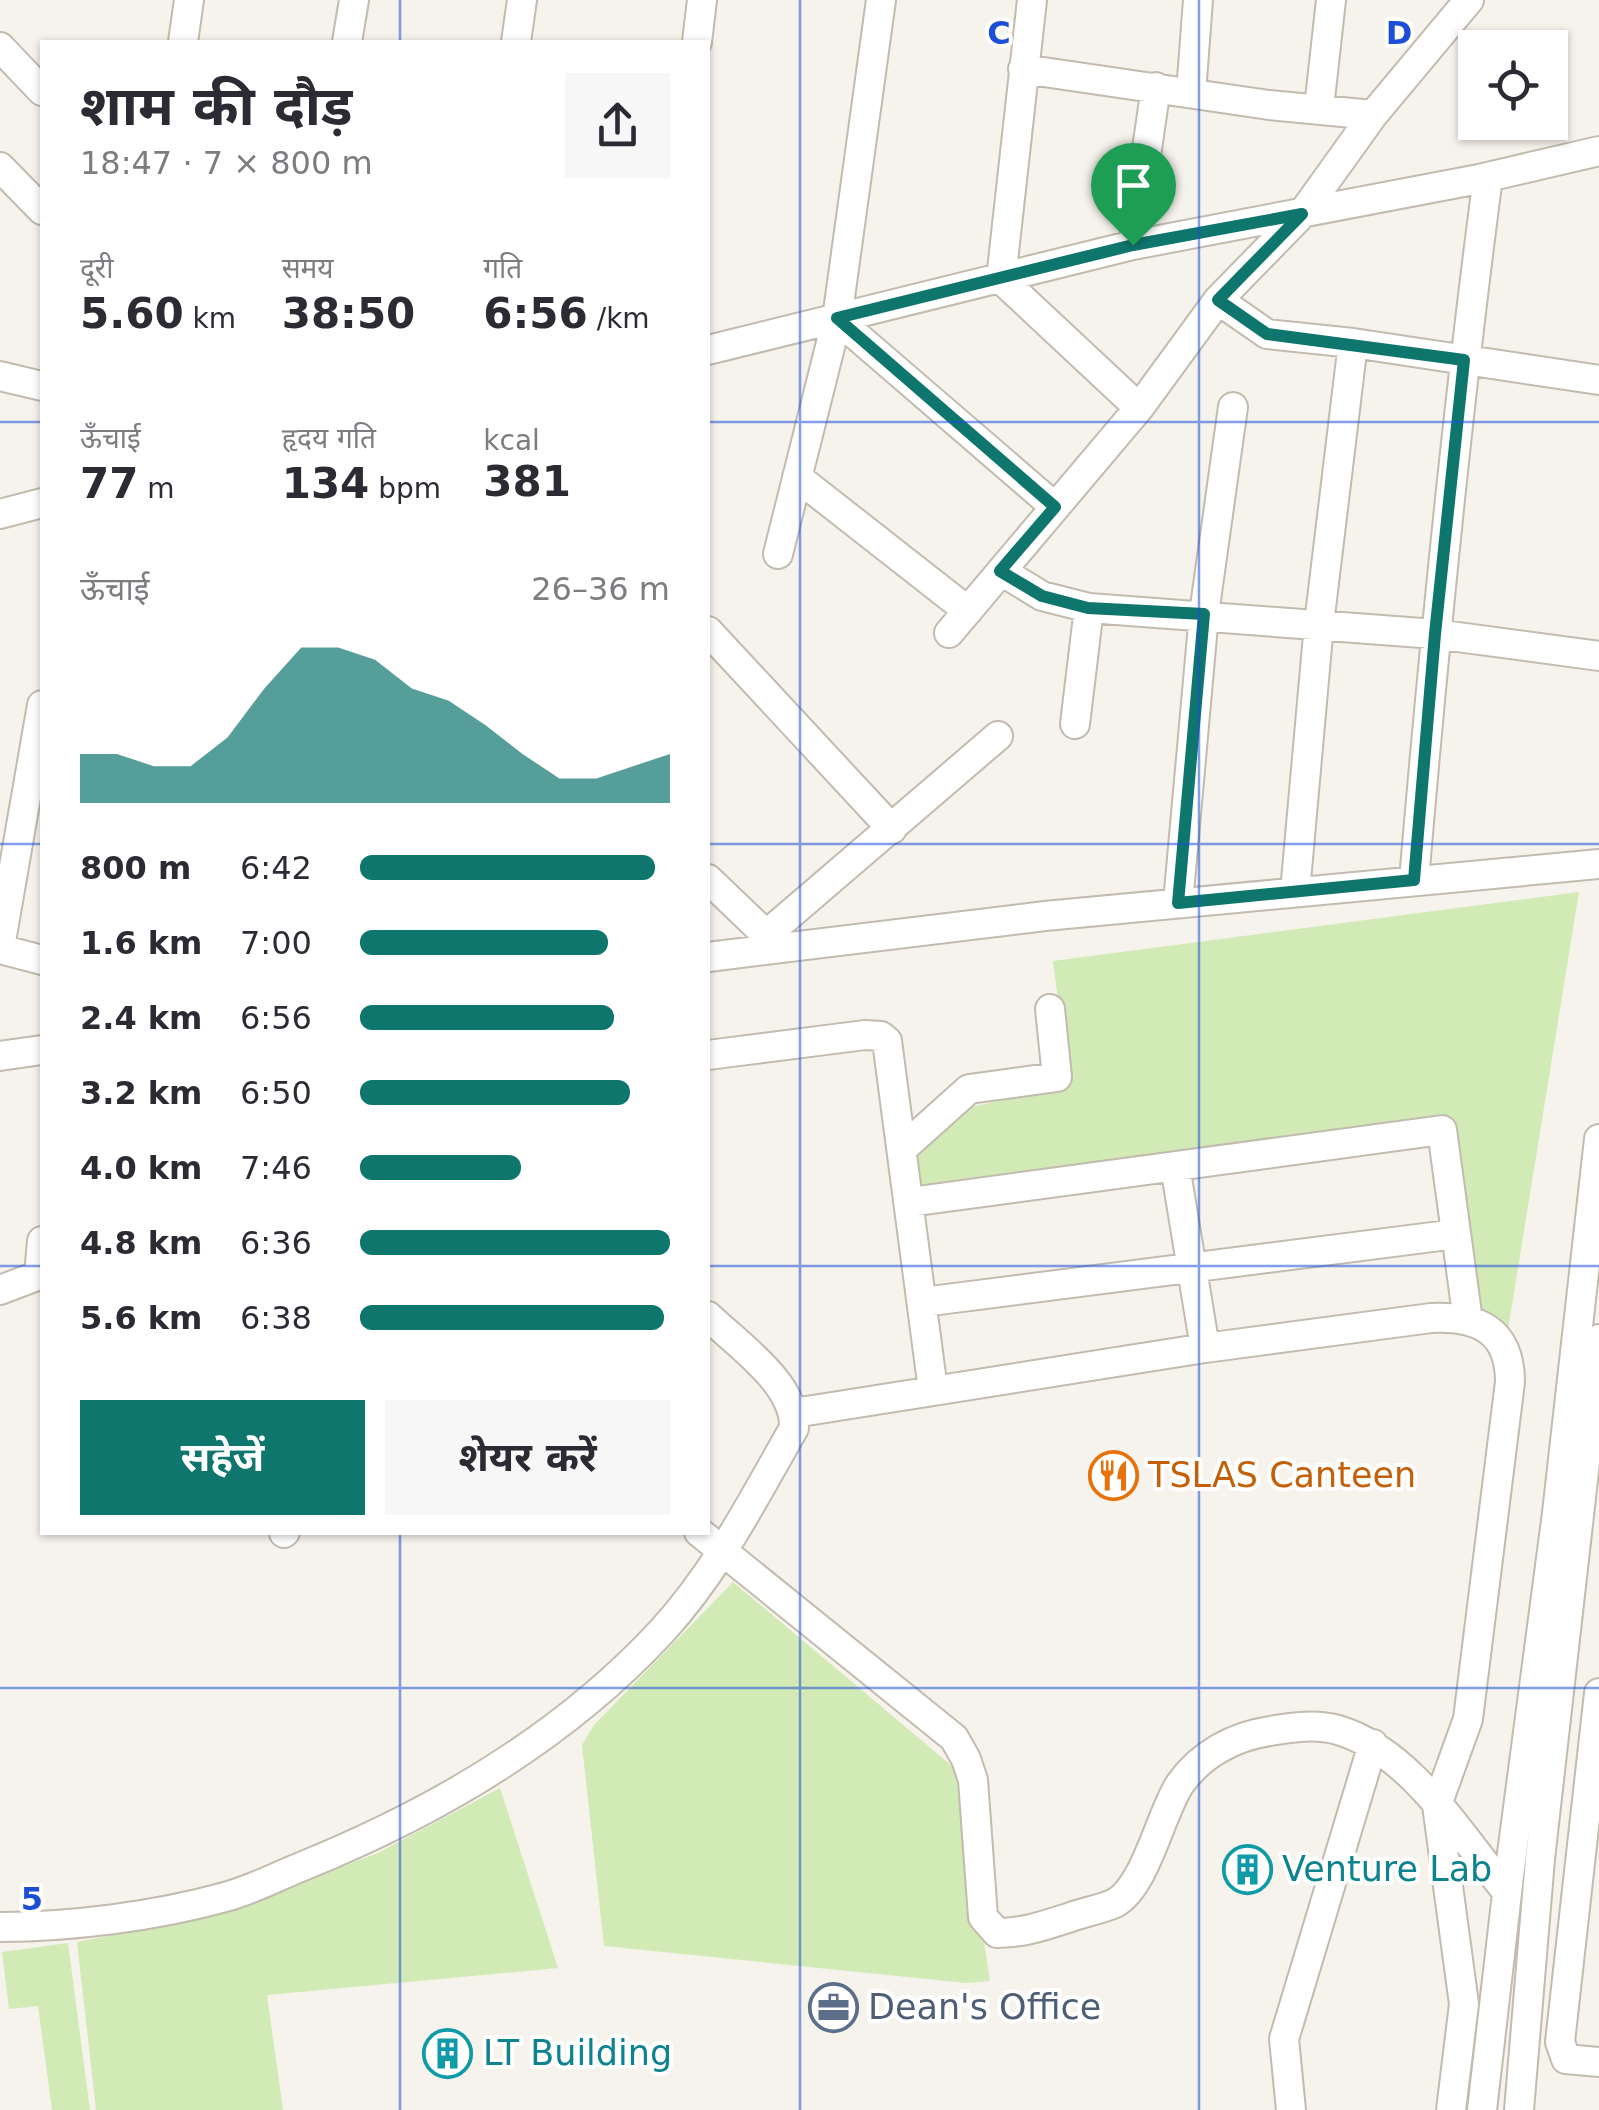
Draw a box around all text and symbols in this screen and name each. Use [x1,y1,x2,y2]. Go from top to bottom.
text: C [987,14,1011,52]
text: D [1386,14,1412,52]
map controls [1458,30,1568,140]
button: locate [1458,30,1568,140]
button: share [565,73,670,178]
text: शाम की दौड़ [80,74,352,138]
pin [1091,143,1176,246]
text: 18:47 · 7 × 800 m [80,144,373,182]
icon: arrive [1106,158,1161,213]
text: दूरी [80,252,114,285]
text: समय [282,252,334,285]
text: गति [483,252,522,285]
text: 5.60 [80,289,184,338]
text: 38:50 [282,289,415,338]
text: 6:56 [483,289,588,338]
text: km [184,302,236,335]
text: /km [588,302,650,335]
text: ऊँचाई [80,422,141,455]
text: हृदय गति [282,422,376,455]
text: kcal [483,424,540,457]
text: 381 [483,457,571,506]
text: 77 [80,459,138,508]
text: 134 [282,459,369,508]
text: m [138,472,175,505]
text: bpm [369,472,441,505]
text: ऊँचाई [80,570,149,608]
text: 26–36 m [531,570,670,608]
text: 800 m [80,849,191,887]
text: 6:42 [240,849,312,887]
text: 1.6 km [80,924,202,962]
text: 7:00 [240,924,312,962]
text: 2.4 km [80,999,202,1037]
text: 6:56 [240,999,312,1037]
text: 3.2 km [80,1074,202,1112]
text: 6:50 [240,1074,312,1112]
text: 4.0 km [80,1149,202,1187]
text: 7:46 [240,1149,312,1187]
text: 4.8 km [80,1224,202,1262]
text: 6:36 [240,1224,312,1262]
text: 5.6 km [80,1299,202,1337]
text: 6:38 [240,1299,312,1337]
button: सहेजें [80,1400,365,1515]
button: शेयर करें [385,1400,670,1515]
restaurant icon: TSLAS Canteen [1087,1449,1139,1501]
place label: TSLAS Canteen [1147,1455,1416,1495]
building icon: Venture Lab [1221,1843,1273,1895]
place label: Venture Lab [1282,1849,1492,1889]
text: 5 [21,1880,43,1918]
office icon: Dean's Office [807,1981,859,2033]
place label: Dean's Office [868,1987,1101,2027]
building icon: LT Building [422,2027,474,2079]
place label: LT Building [483,2033,672,2073]

